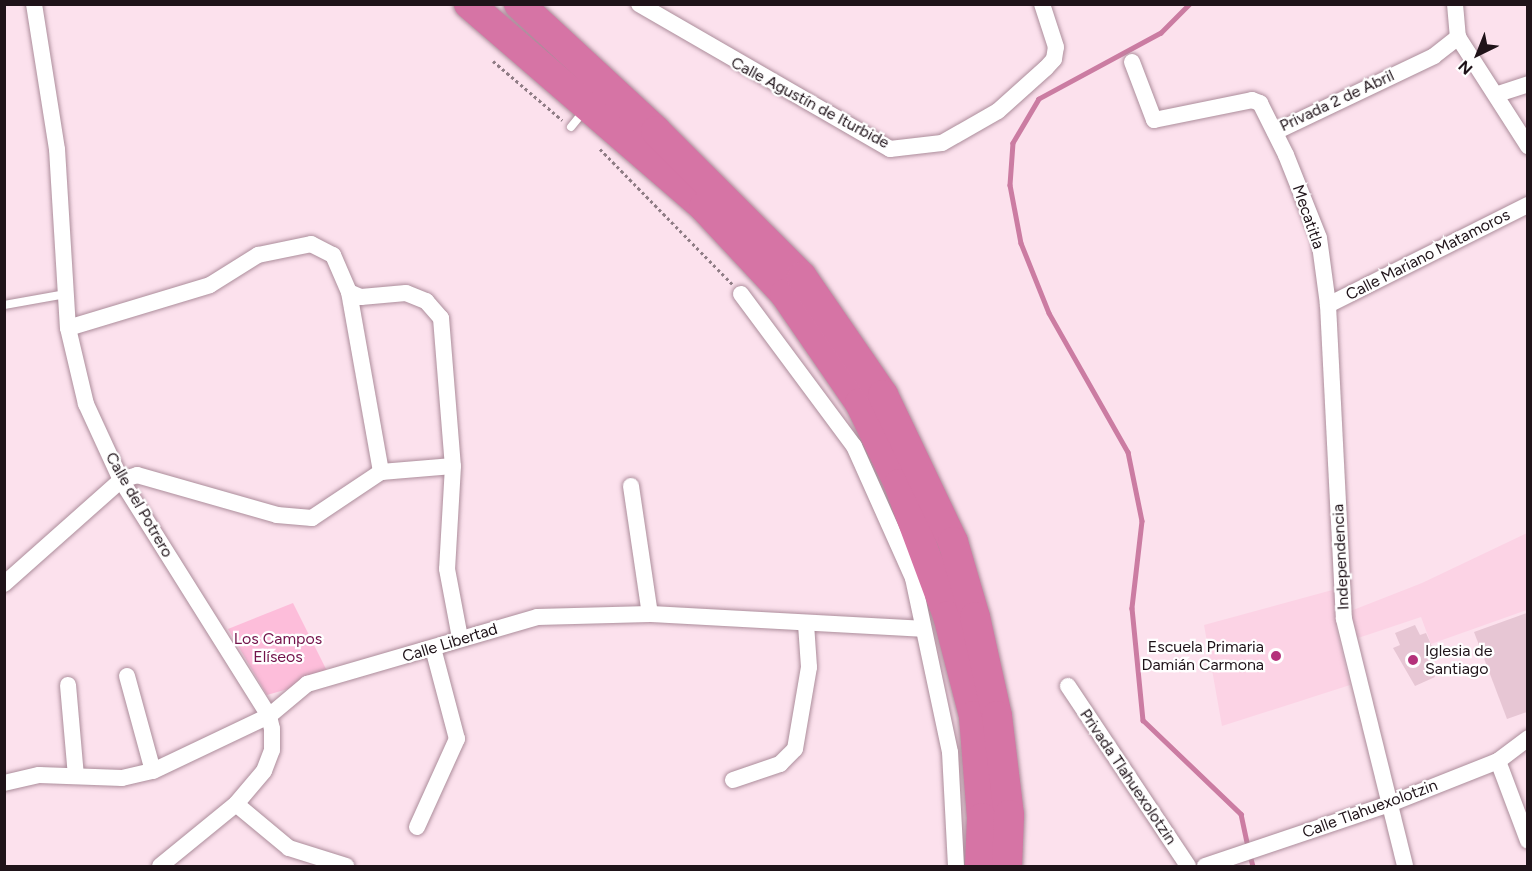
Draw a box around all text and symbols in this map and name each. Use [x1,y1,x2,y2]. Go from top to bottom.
north arrow [1448,24,1508,84]
street label: Calle Agustín de Iturbide [728,53,892,153]
text: N [1454,56,1476,79]
street label: Privada 2 de Abril [1277,66,1397,136]
street label: Mecatitla [1288,182,1328,252]
street label: Calle Mariano Matamoros [1343,205,1513,305]
street label: Calle del Potrero [101,449,177,561]
street label: Independencia [1329,504,1353,610]
street label: Calle Libertad [400,619,500,667]
park label: Los Campos Elíseos [234,629,322,667]
place label: Escuela Primaria Damián Carmona [1141,637,1264,675]
place label: Iglesia de Santiago [1425,641,1492,679]
marker: Escuela Primaria Damián Carmona [1269,649,1283,663]
marker: Iglesia de Santiago [1406,653,1420,667]
street label: Privada Tlahuexolotzin [1076,706,1180,848]
street label: Calle Tlahuexolotzin [1300,776,1440,842]

